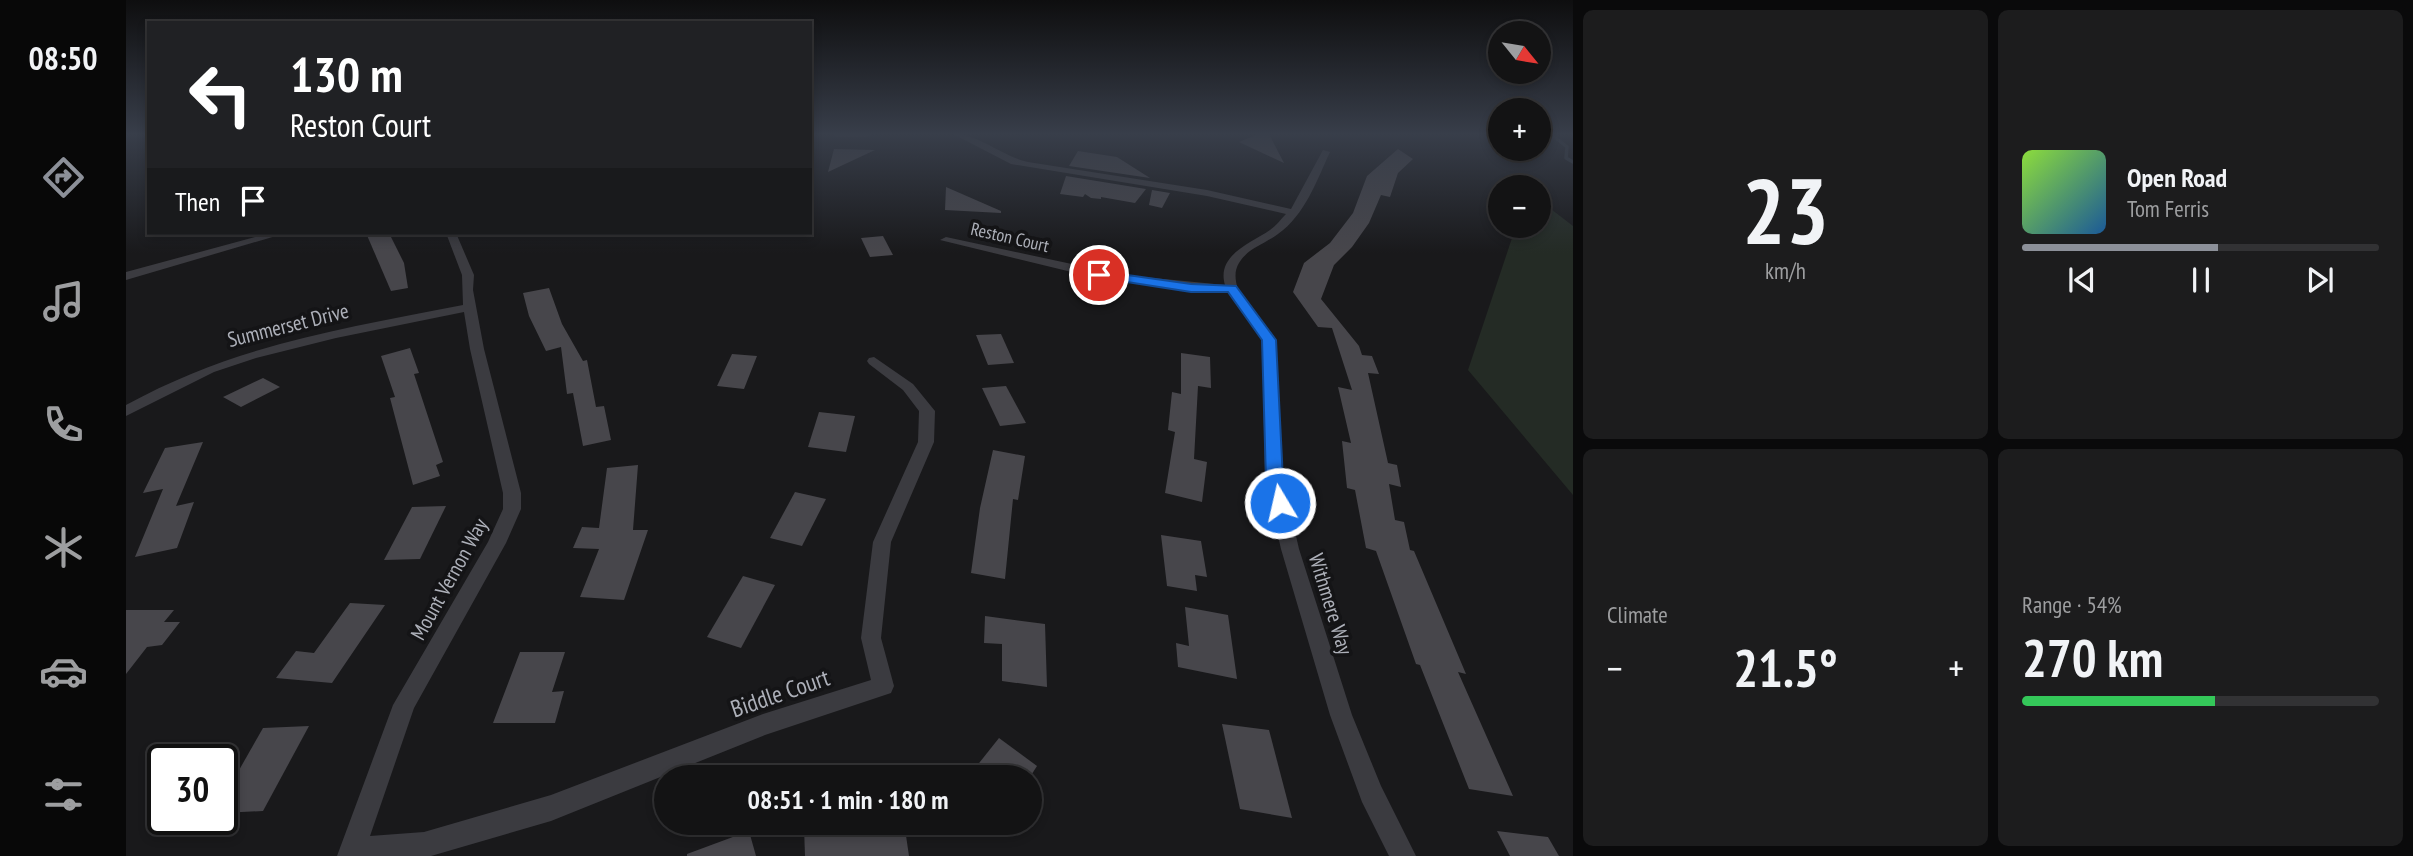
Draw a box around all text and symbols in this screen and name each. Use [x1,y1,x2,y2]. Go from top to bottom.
north arrow [1488,21,1550,84]
map controls [1488,21,1551,238]
text: 08:50 [28,37,98,79]
text: 130 m [290,42,403,106]
icon: left [175,49,266,140]
button: + [1488,98,1551,161]
text: Reston Court [290,104,431,146]
text: 23 [1742,151,1829,269]
icon: directions [39,153,88,202]
text: Open Road [2127,161,2227,194]
button: − [1488,175,1551,238]
icon: arrive [234,182,272,220]
text: Then [175,185,220,218]
text: Tom Ferris [2127,194,2209,223]
street label: Reston Court [969,217,1051,257]
pin [1069,245,1129,305]
icon: arrive [1080,256,1118,294]
text: km/h [1765,256,1806,285]
icon: previous [2063,261,2101,299]
icon: pause [2182,261,2220,299]
icon: next [2301,261,2339,299]
icon: music [39,277,88,326]
street label: Summerset Drive [225,297,351,353]
icon: phone [39,400,88,449]
position arrow [1243,466,1317,540]
street label: Mount Vernon Way [404,513,494,645]
icon: climate [39,523,88,572]
street label: Withmere Way [1303,550,1359,658]
text: Range · 54% [2022,590,2122,619]
text: Climate [1607,600,1668,629]
text: 270 km [2022,624,2163,691]
text: 21.5° [1733,634,1838,701]
text: − [1607,643,1623,692]
text: + [1948,643,1964,692]
icon: car [39,647,88,696]
street label: Biddle Court [726,661,834,724]
speed limit sign: 30 [147,744,238,835]
icon: filters [39,770,88,819]
text: 08:51 · 1 min · 180 m [748,783,948,816]

